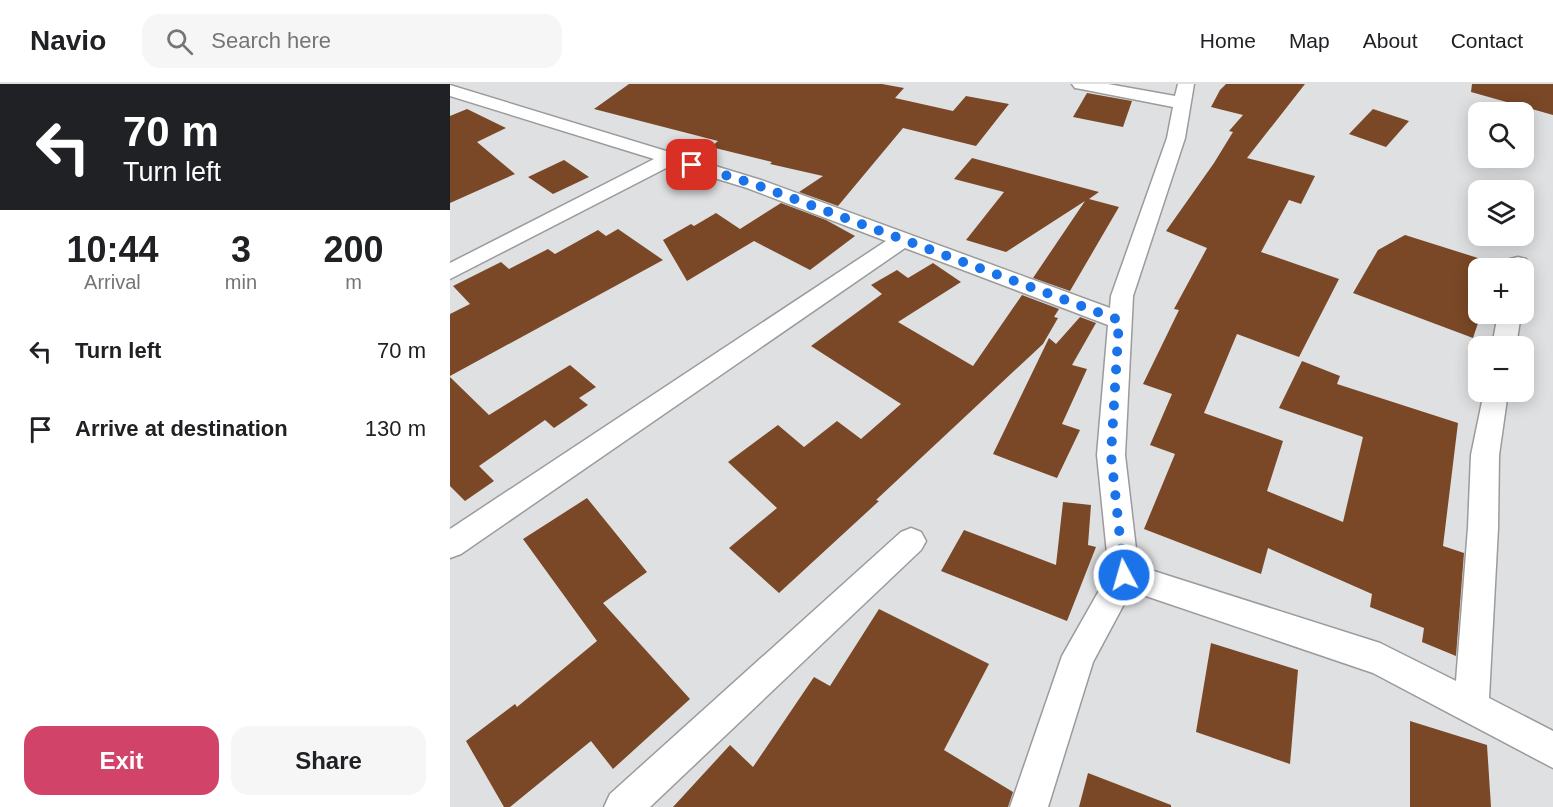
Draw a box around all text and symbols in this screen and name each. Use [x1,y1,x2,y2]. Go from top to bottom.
search box [142,14,562,68]
text: Navio [30,25,106,56]
icon: search [163,25,196,58]
text: Search here [211,28,331,53]
text: Home [1200,29,1256,52]
text: Map [1289,29,1330,52]
text: About [1363,29,1418,52]
text: Contact [1451,29,1523,52]
map controls [1468,102,1534,402]
button: search [1468,102,1534,168]
icon: left [24,108,102,186]
text: 70 m [123,108,219,155]
pin [666,139,717,190]
icon: arrive [675,148,708,181]
text: Turn left [123,157,221,187]
button: layers [1468,180,1534,246]
text: 10:44 [66,229,158,270]
text: 3 [231,229,251,270]
text: 200 [323,229,384,270]
button: + [1468,258,1534,324]
text: Arrival [84,271,141,293]
text: min [225,271,257,293]
text: m [345,271,362,293]
icon: left [24,335,57,368]
button: − [1468,336,1534,402]
text: Turn left [75,338,161,363]
text: 70 m [377,338,426,363]
icon: arrive [24,413,57,446]
text: Arrive at destination [75,416,288,441]
text: 130 m [365,416,426,441]
position arrow [1092,543,1156,607]
button: Exit [24,726,219,795]
button: Share [231,726,426,795]

